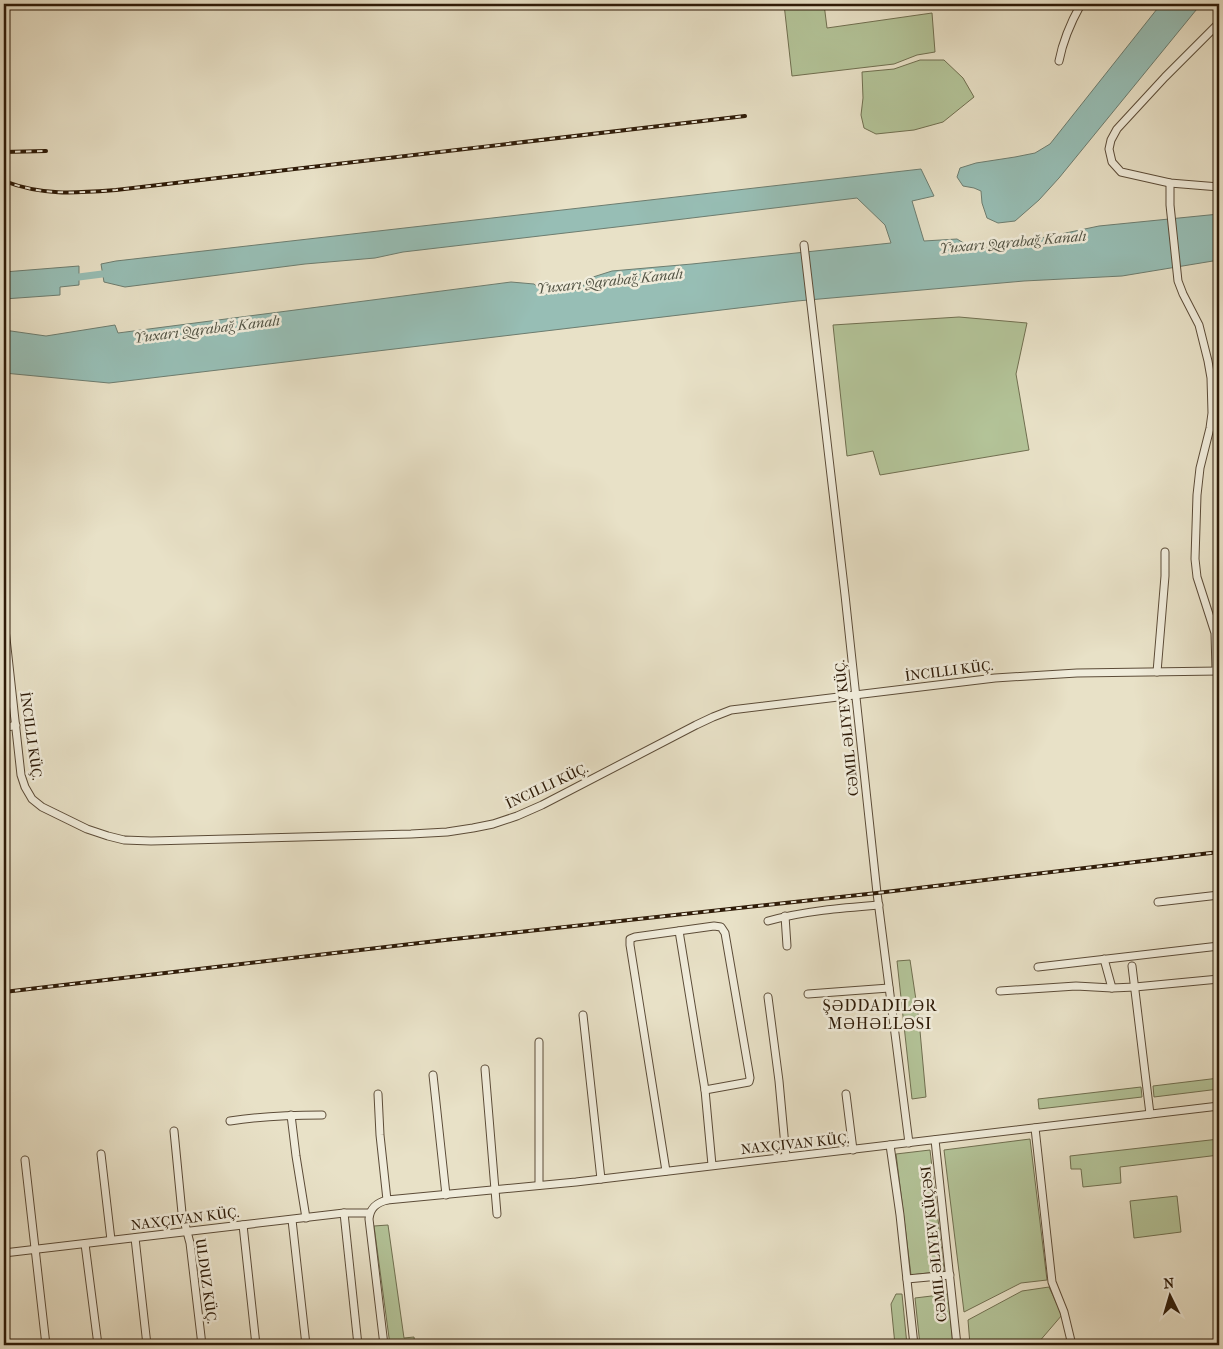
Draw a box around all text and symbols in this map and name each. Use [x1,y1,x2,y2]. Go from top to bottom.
water label: Yuxarı Qarabağ Kanalı [939,227,1087,257]
water label: Yuxarı Qarabağ Kanalı [536,264,684,298]
water label: Yuxarı Qarabağ Kanalı [133,311,281,347]
street label: İNCILLI KÜÇ. [904,657,995,685]
street label: CƏMIL ƏLIYEV KÜÇ. [831,659,863,797]
street label: İNCILLI KÜÇ. [16,691,46,782]
street label: İNCILLI KÜÇ. [503,759,591,813]
district label: ŞƏDDADILƏR MƏHƏLLƏSI [822,996,938,1033]
street label: NAXÇIVAN KÜÇ. [740,1130,850,1158]
street label: CƏMIL ƏLIYEV KÜÇƏSI [917,1165,951,1323]
street label: NAXÇIVAN KÜÇ. [130,1204,241,1234]
street label: ULDUZ KÜÇ. [192,1237,220,1325]
north arrow [1146,1272,1196,1322]
text: N [1163,1275,1175,1292]

